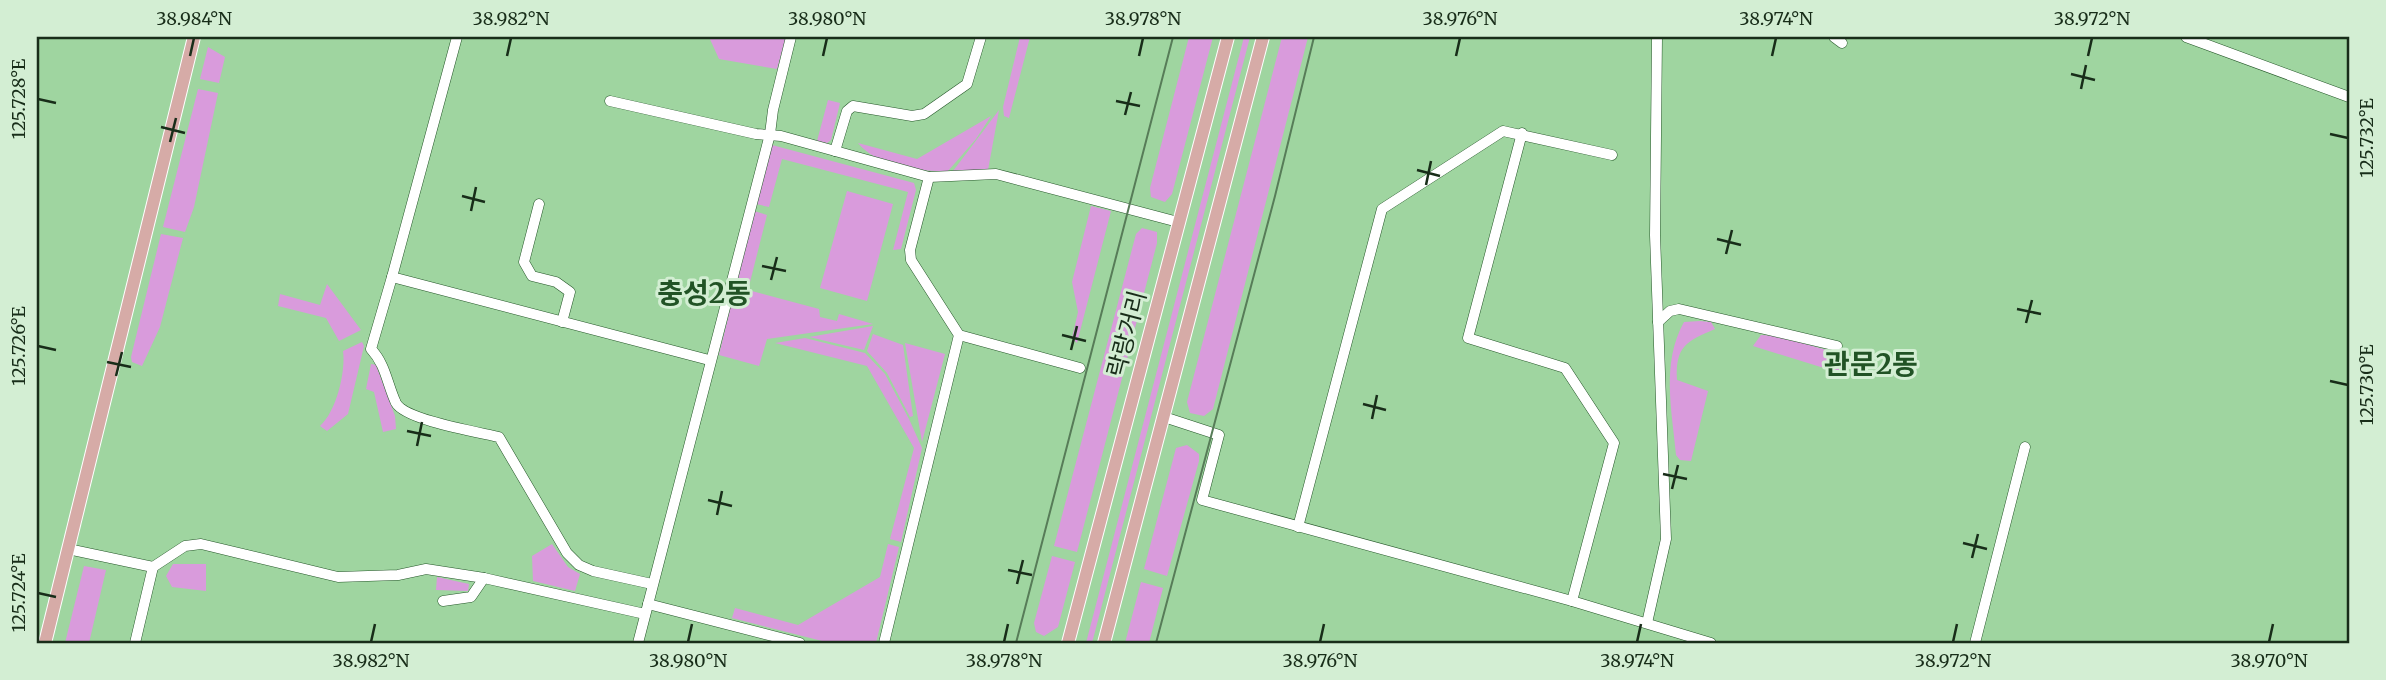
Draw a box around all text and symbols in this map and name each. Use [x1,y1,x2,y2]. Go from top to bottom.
text: 38.984°N [156,7,232,30]
text: 38.982°N [473,7,549,30]
text: 38.980°N [788,7,866,30]
text: 38.978°N [1105,7,1181,30]
text: 38.976°N [1423,7,1497,30]
text: 38.974°N [1739,7,1813,30]
text: 38.972°N [2054,7,2130,30]
text: 125.728°E [7,58,30,139]
text: 125.732°E [2355,98,2378,178]
district label: 충성2동 [657,275,751,311]
street label: 락랑거리 [1100,287,1153,381]
text: 125.726°E [7,306,30,386]
text: 125.730°E [2355,344,2378,425]
district label: 관문2동 [1824,346,1918,382]
text: 125.724°E [7,553,30,632]
text: 38.982°N [333,649,409,672]
text: 38.980°N [649,649,727,672]
text: 38.978°N [966,649,1042,672]
text: 38.976°N [1283,649,1357,672]
text: 38.974°N [1600,649,1674,672]
text: 38.972°N [1915,649,1991,672]
text: 38.970°N [2230,649,2308,672]

